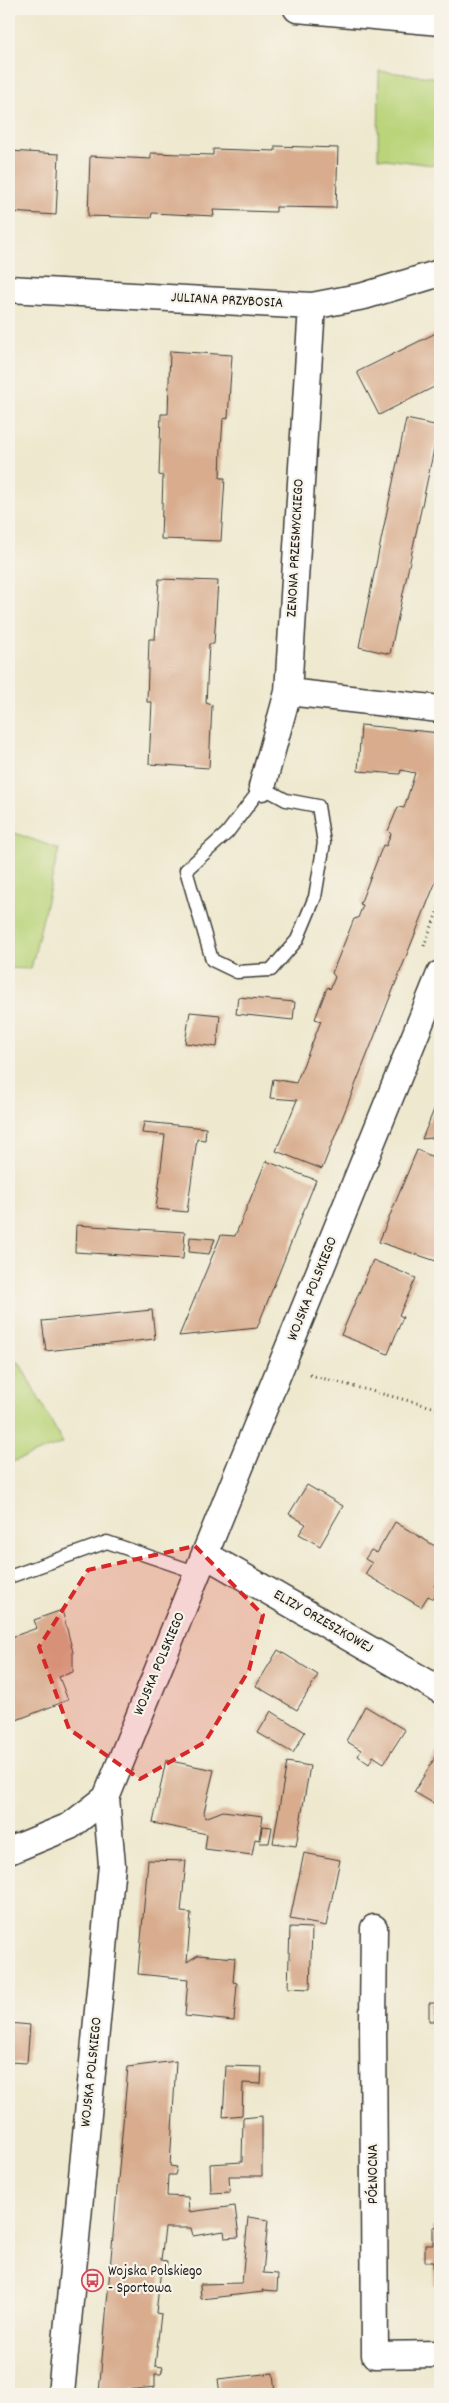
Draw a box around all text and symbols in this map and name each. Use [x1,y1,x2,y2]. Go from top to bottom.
street label: JULIANA PRZYBOSIA [170,287,284,315]
street label: ZENONA PRZESMYCKIEGO [281,478,311,618]
street label: WOJSKA POLSKIEGO [282,1234,344,1344]
street label: ELIZY ORZESZKOWEJ [269,1584,377,1660]
street label: WOJSKA POLSKIEGO [128,1609,192,1719]
street label: WOJSKA POLSKIEGO [75,2016,109,2128]
street label: PÓŁNOCNA [363,2144,385,2204]
place label: Wojska Polskiego - Sportowa [108,2261,203,2300]
bus stop icon: Wojska Polskiego - Sportowa [80,2269,104,2293]

